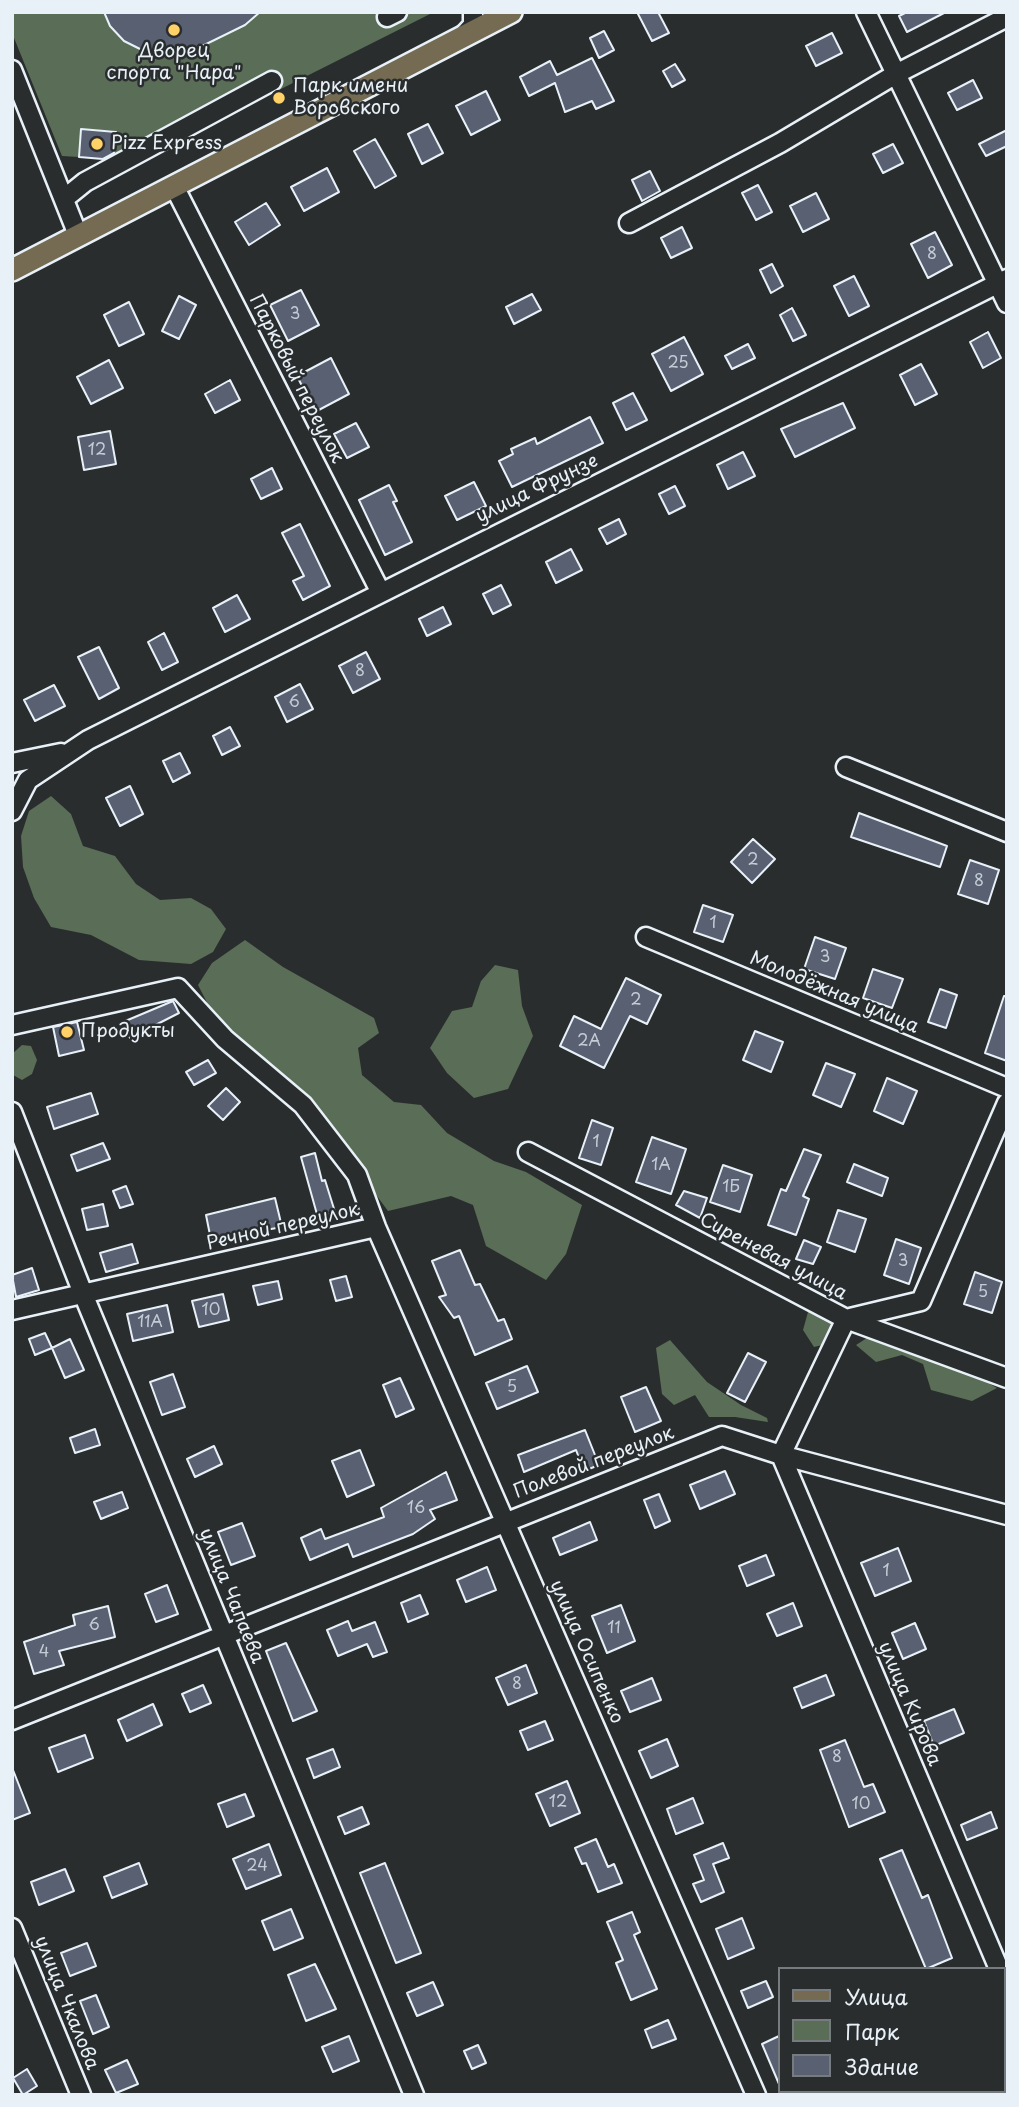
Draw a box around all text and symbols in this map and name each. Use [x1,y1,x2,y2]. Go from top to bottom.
marker: Дворец спорта "Нара" [166,22,182,38]
place label: Дворец спорта "Нара" [106,41,242,85]
place label: Парк имени Воровского [293,76,408,120]
marker: Парк имени Воровского [271,90,287,106]
place label: Pizz Express [111,133,222,155]
marker: Pizz Express [89,136,105,152]
house number: 8 [927,245,937,265]
street label: Парковый переулок [244,291,348,467]
house number: 3 [290,305,300,325]
house number: 25 [667,354,689,374]
house number: 12 [88,441,106,461]
street label: улица Фрунзе [472,450,602,528]
house number: 8 [355,662,365,682]
house number: 6 [288,693,300,713]
house number: 2 [747,851,759,871]
house number: 8 [974,872,984,892]
house number: 1 [709,914,717,934]
street label: Молодёжная улица [746,947,922,1039]
house number: 3 [820,948,830,968]
house number: 2 [630,991,642,1011]
place label: Продукты [81,1021,175,1043]
marker: Продукты [59,1024,75,1040]
house number: 2А [577,1032,601,1052]
house number: 1 [592,1133,600,1153]
house number: 1А [651,1156,671,1176]
house number: 1Б [722,1178,740,1198]
street label: Речной переулок [204,1198,362,1256]
street label: Сиреневая улица [695,1208,851,1306]
house number: 3 [898,1252,908,1272]
house number: 5 [978,1283,988,1303]
house number: 10 [202,1301,220,1321]
house number: 11А [137,1313,163,1333]
house number: 5 [507,1378,517,1398]
street label: Полевой переулок [511,1422,677,1504]
house number: 16 [407,1499,425,1519]
street label: улица Чапаева [193,1525,269,1667]
house number: 1 [882,1562,890,1582]
street label: улица Осипенко [544,1577,628,1727]
house number: 6 [88,1616,100,1636]
house number: 11 [607,1619,621,1639]
street label: улица Кирова [873,1639,945,1769]
house number: 4 [39,1643,49,1663]
house number: 8 [512,1675,522,1695]
house number: 8 [832,1748,842,1768]
house number: 12 [549,1793,567,1813]
house number: 10 [852,1795,870,1815]
house number: 24 [246,1857,268,1877]
street label: улица Чкалова [29,1933,103,2073]
legend [778,1967,1005,2093]
text: Улица [845,1980,908,2012]
text: Парк [845,2015,899,2047]
text: Здание [845,2050,919,2082]

